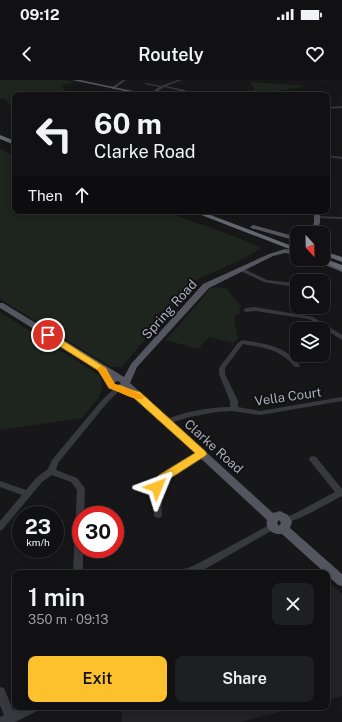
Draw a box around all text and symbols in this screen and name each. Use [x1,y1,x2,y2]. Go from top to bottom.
text: 09:12 [20,6,60,23]
icon: back [16,43,38,65]
icon: heart [304,43,326,65]
text: Routely [138,44,204,65]
text: 60 m [94,107,162,140]
icon: left [28,108,80,160]
text: Clarke Road [94,141,196,162]
icon: ahead [71,184,93,206]
text: Then [28,187,63,204]
north arrow [290,226,330,266]
map controls [290,226,330,362]
button: search [290,274,330,314]
street label: Spring Road [139,277,200,342]
pin [31,318,65,352]
button: layers [290,322,330,362]
icon: arrive [37,324,59,346]
street label: Vella Court [254,384,322,409]
street label: Clarke Road [181,416,246,476]
position arrow [136,466,178,508]
speed limit sign: 30 [72,506,124,558]
text: 23 [25,515,51,539]
text: km/h [26,536,50,548]
text: 1 min [28,583,85,611]
button: close [272,583,314,625]
text: 350 m · 09:13 [28,612,109,627]
button: Exit [28,656,167,702]
button: Share [175,656,314,702]

